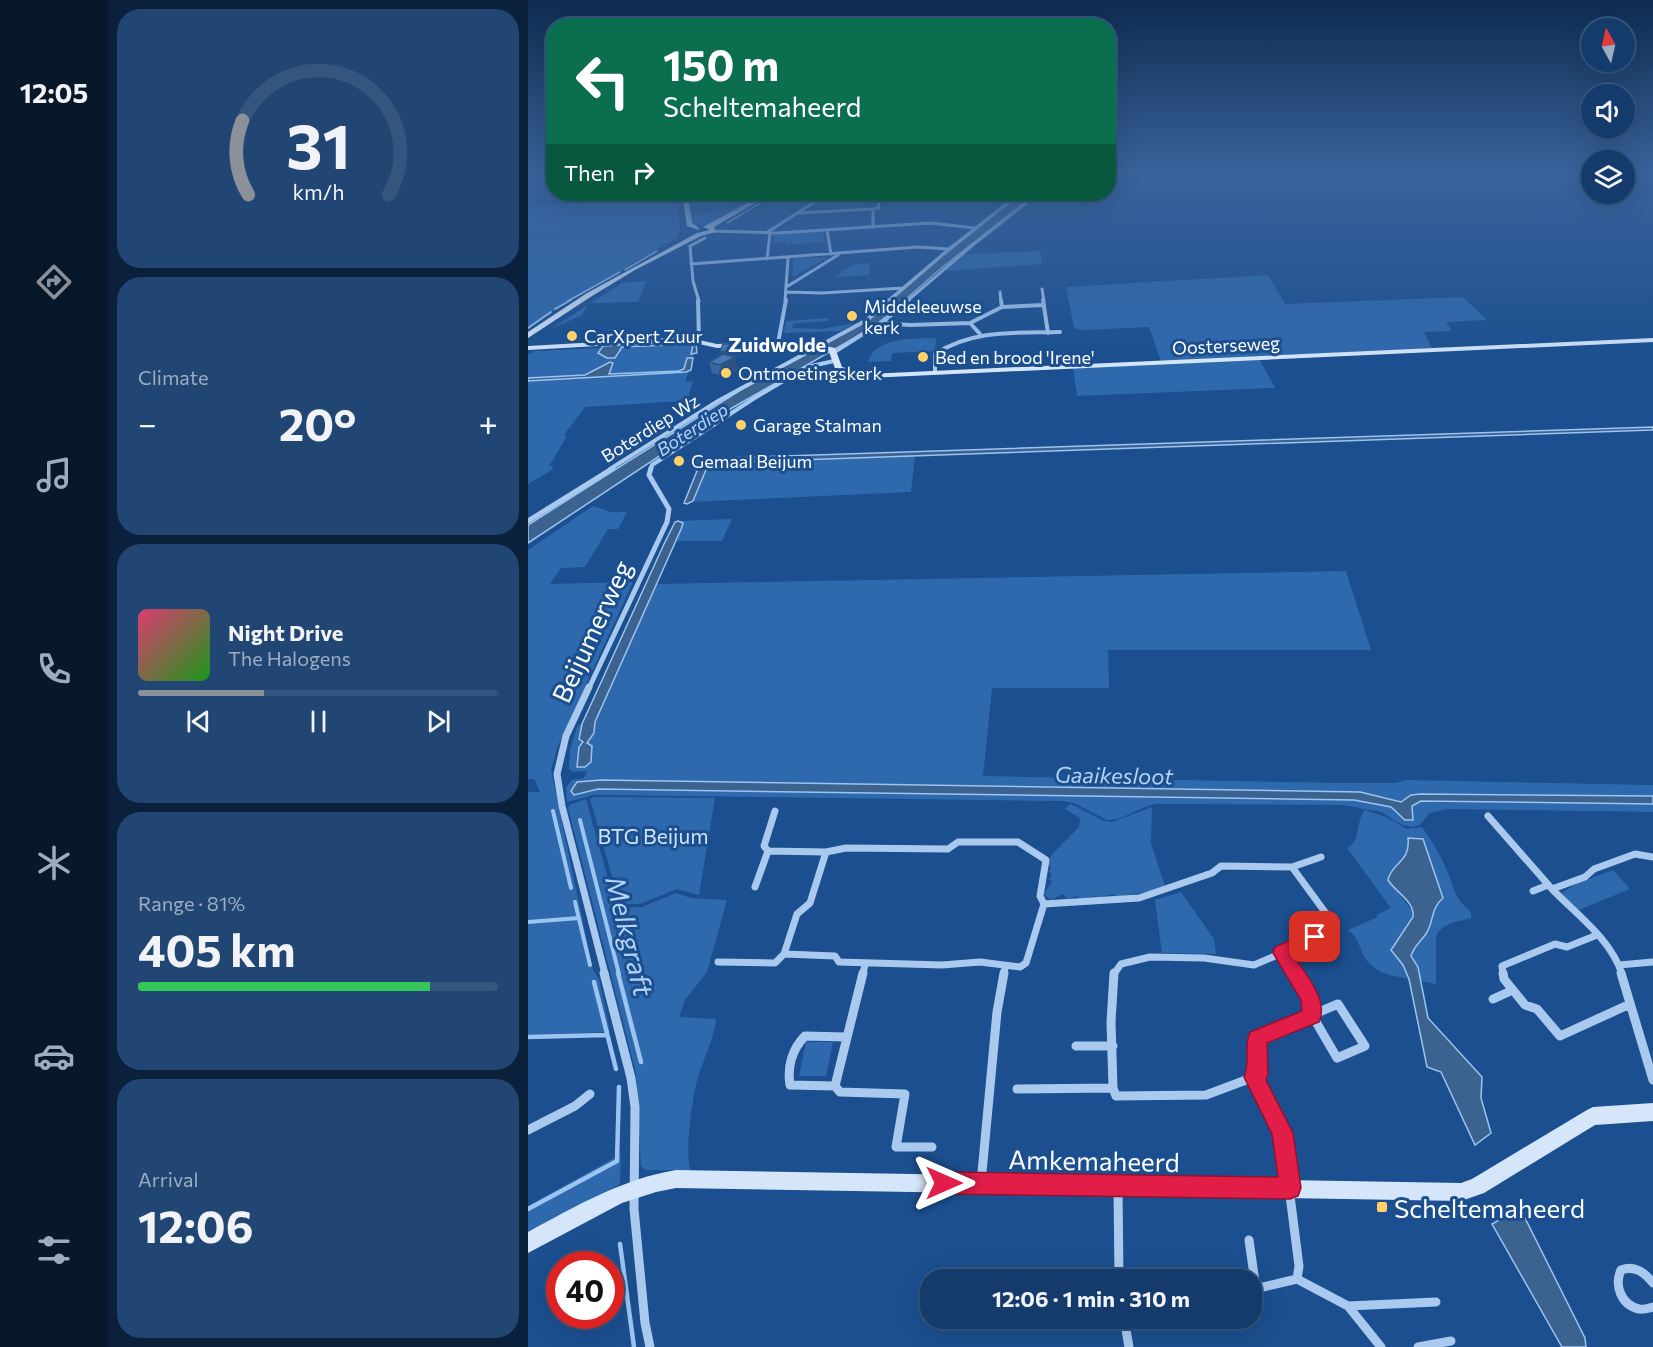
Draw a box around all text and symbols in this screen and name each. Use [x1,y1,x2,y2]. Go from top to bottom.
north arrow [1581,18,1635,72]
map controls [1581,18,1635,204]
text: 150 m [663,38,779,90]
icon: left [564,42,642,120]
text: 12:05 [20,76,88,109]
button: sound [1581,84,1635,138]
text: Scheltemaheerd [663,90,861,123]
text: 31 [286,106,350,182]
button: layers [1581,150,1635,204]
icon: right [627,156,660,189]
text: Then [564,159,615,186]
text: km/h [292,179,344,205]
icon: directions [33,261,75,303]
place label: Middeleeuwse kerk [864,295,982,338]
marker: Middeleeuwse kerk [845,309,859,323]
place label: CarXpert Zuur [584,325,703,347]
marker: CarXpert Zuur [565,329,579,343]
street label: Oosterseweg [1172,331,1281,359]
district label: Zuidwolde [728,332,826,356]
place label: Bed en brood 'Irene' [935,346,1095,368]
marker: Bed en brood 'Irene' [916,350,930,364]
place label: Ontmoetingskerk [738,362,883,384]
text: Climate [138,365,208,389]
marker: Ontmoetingskerk [719,366,733,380]
street label: Boterdiep Wz [597,389,703,467]
text: 20° [279,395,357,450]
water label: Boterdiep [652,398,732,460]
text: − [138,402,157,443]
text: + [479,402,498,443]
place label: Garage Stalman [753,414,882,436]
marker: Garage Stalman [734,418,748,432]
place label: Gemaal Beijum [691,450,812,472]
icon: music [33,454,75,496]
marker: Gemaal Beijum [672,454,686,468]
street label: Beijumerweg [545,555,637,707]
text: Night Drive [228,619,343,646]
text: The Halogens [228,646,351,670]
icon: phone [33,648,75,690]
icon: previous [182,705,215,738]
icon: pause [302,705,335,738]
icon: next [422,705,455,738]
water label: Gaaikesloot [1055,760,1174,790]
park label: BTG Beijum [597,823,709,848]
icon: climate [33,842,75,884]
water label: Melkgraft [599,873,661,1000]
text: Range · 81% [138,891,245,915]
pin [1289,911,1340,962]
icon: arrive [1298,920,1331,953]
text: 405 km [138,921,295,976]
icon: car [33,1035,75,1077]
street label: Amkemaheerd [1008,1143,1180,1177]
position arrow [912,1151,976,1215]
text: Arrival [138,1167,199,1191]
place label: Scheltemaheerd [1394,1192,1585,1223]
text: 12:06 [138,1197,254,1252]
marker: Scheltemaheerd [1375,1200,1389,1214]
icon: filters [33,1229,75,1271]
speed limit sign: 40 [546,1251,624,1329]
text: 12:06 · 1 min · 310 m [992,1285,1190,1312]

